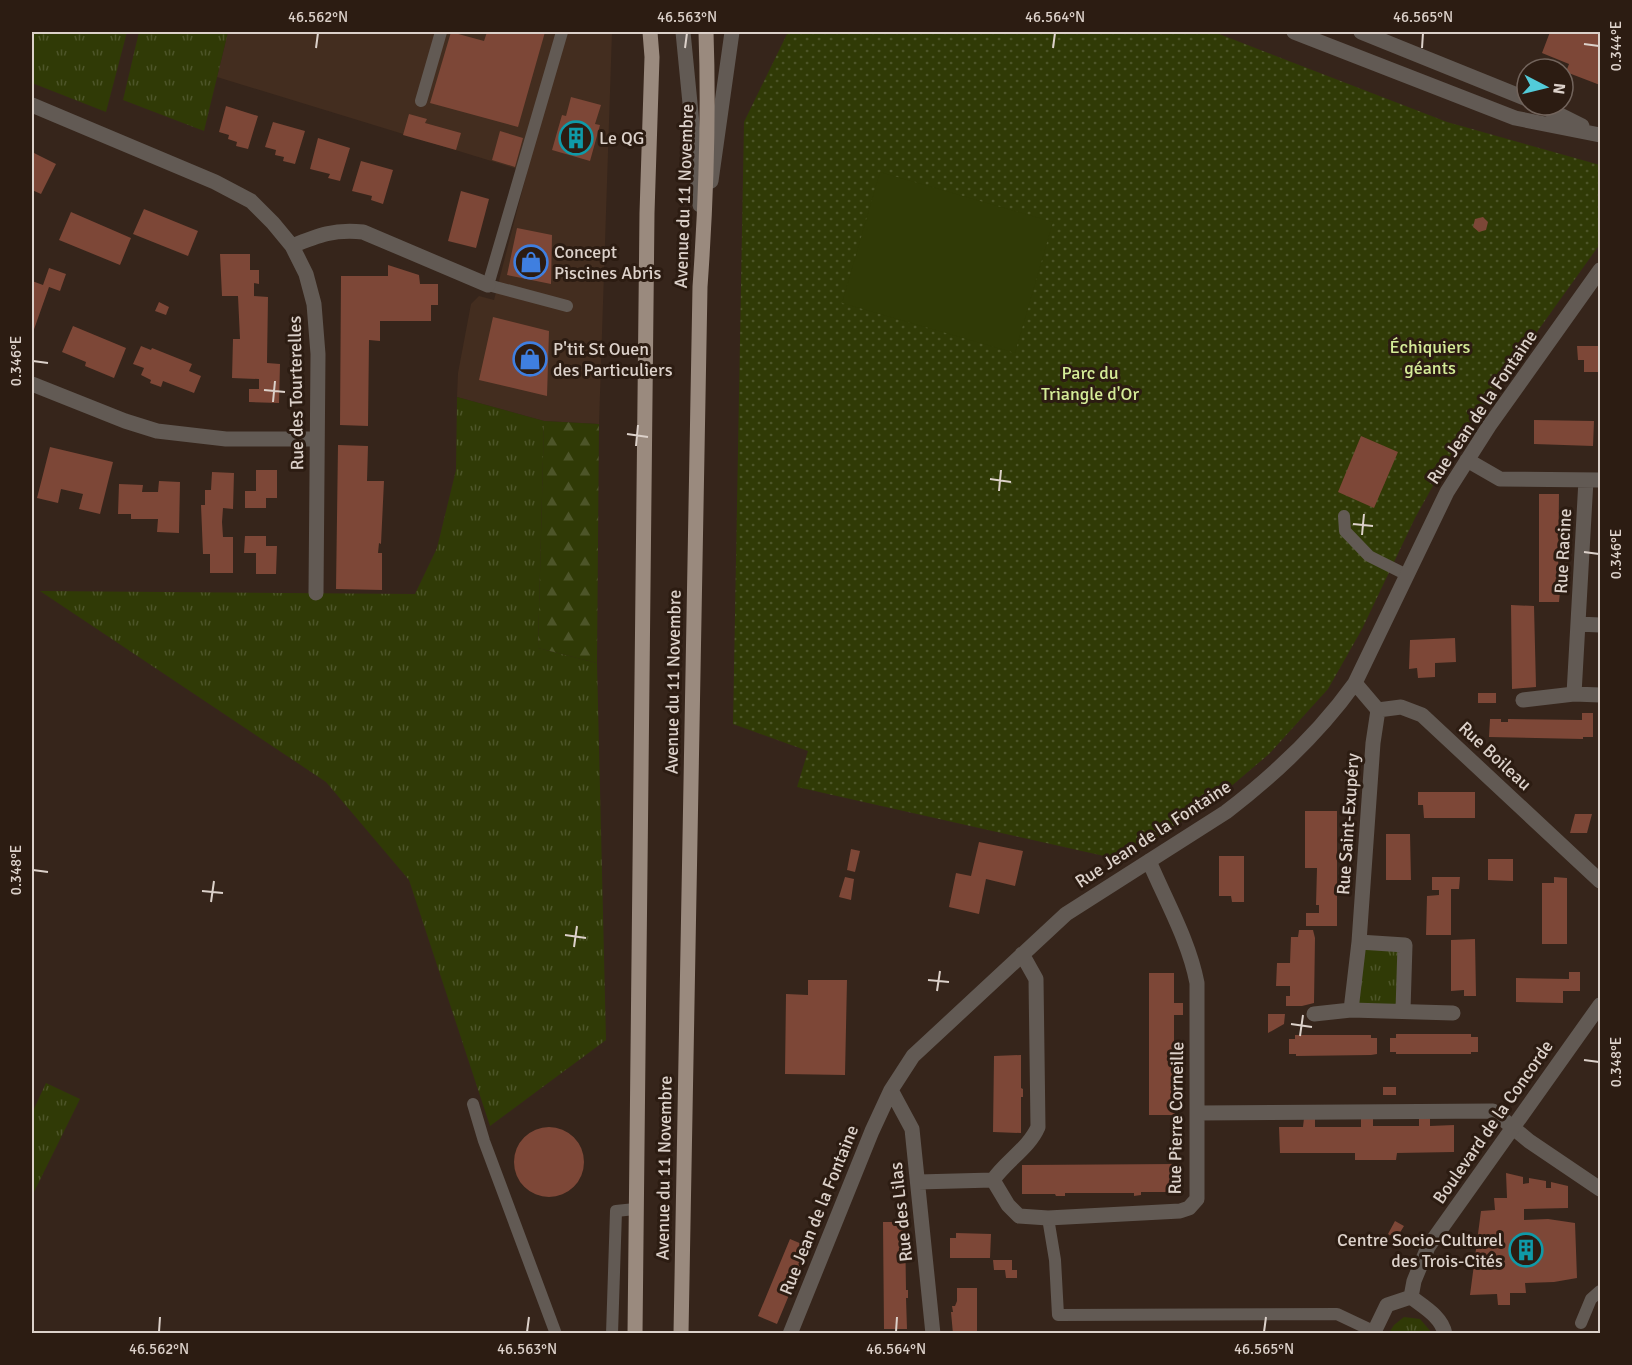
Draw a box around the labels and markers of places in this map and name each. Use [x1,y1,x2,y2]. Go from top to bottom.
building icon: Le QG [558,120,594,156]
place label: Le QG [599,127,644,149]
place label: Concept Piscines Abris [554,241,661,284]
shop icon: Concept Piscines Abris [513,244,549,280]
place label: P'tit St Ouen des Particuliers [553,338,673,381]
shop icon: P'tit St Ouen des Particuliers [512,341,548,377]
place label: Centre Socio-Culturel des Trois-Cités [1337,1229,1503,1272]
building icon: Centre Socio-Culturel des Trois-Cités [1508,1232,1544,1268]

